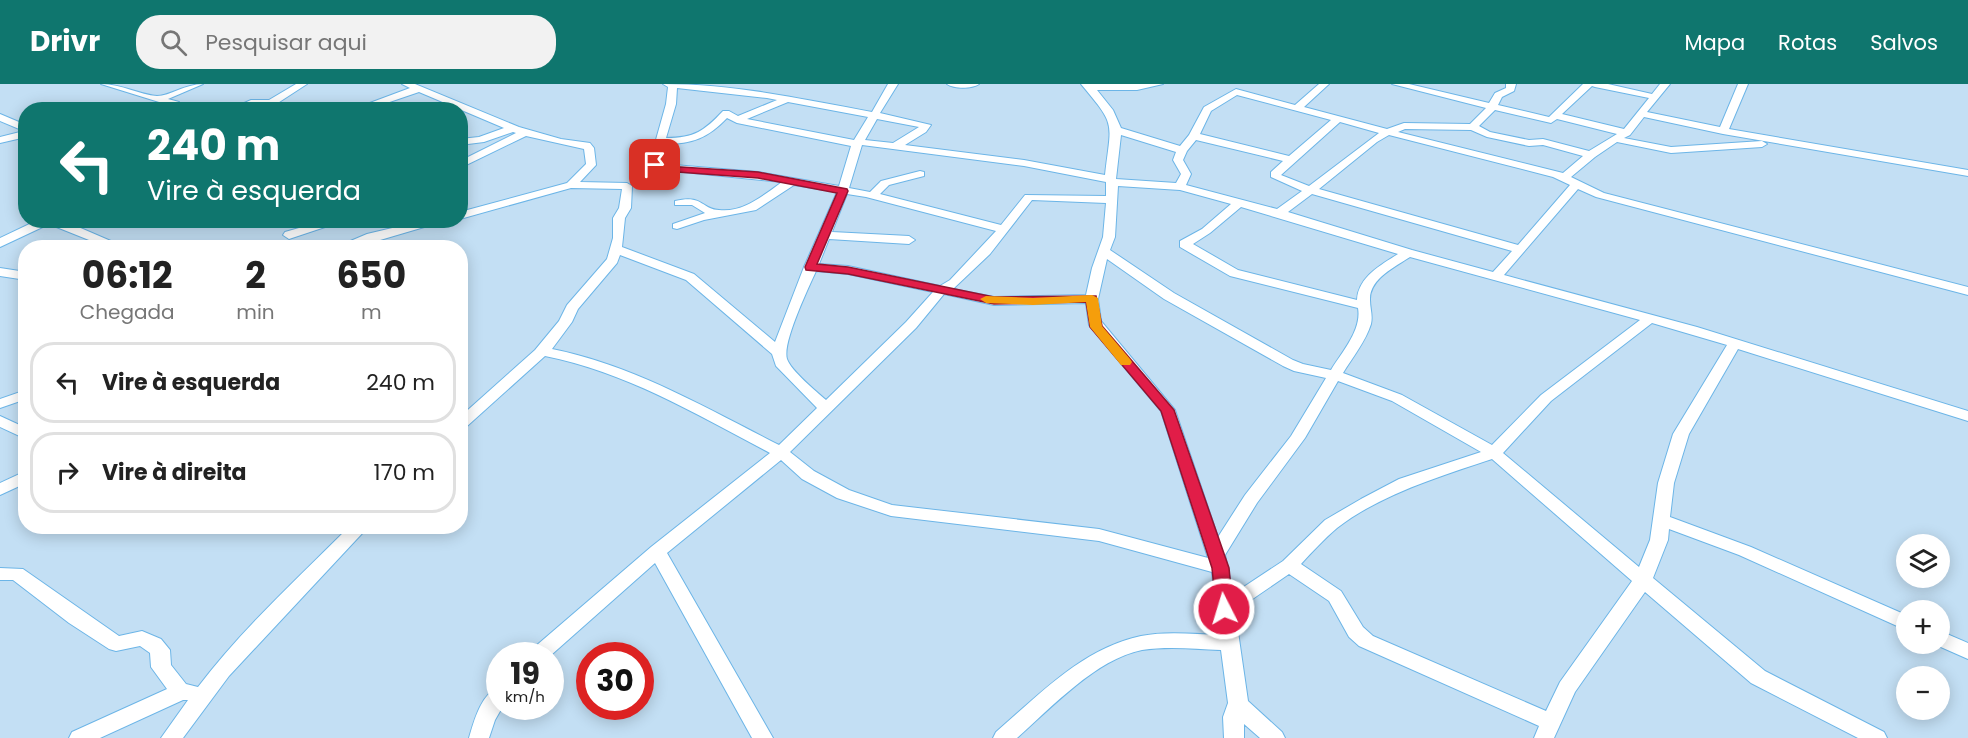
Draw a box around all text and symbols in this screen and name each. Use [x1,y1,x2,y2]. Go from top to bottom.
search box [136,15,556,69]
text: Drivr [30,22,100,61]
icon: search [157,26,190,59]
text: Pesquisar aqui [205,27,367,58]
text: Mapa [1684,28,1745,57]
text: Rotas [1778,28,1837,57]
text: Salvos [1870,28,1938,57]
text: 240 m [147,116,280,175]
icon: left [48,126,126,204]
pin [629,139,680,190]
icon: arrive [638,148,671,181]
text: Vire à esquerda [147,172,361,209]
text: 06:12 [82,250,173,301]
text: 2 [245,250,266,301]
text: 650 [336,250,406,301]
text: Chegada [80,298,175,326]
text: min [236,298,275,326]
text: m [361,298,382,326]
icon: left [51,366,84,399]
text: Vire à esquerda [102,367,280,398]
text: 240 m [366,367,435,398]
icon: right [51,456,84,489]
text: Vire à direita [102,457,247,488]
text: 170 m [374,457,435,488]
map controls [1896,534,1950,720]
button: layers [1896,534,1950,588]
position arrow [1192,577,1256,641]
button: + [1896,600,1950,654]
speed limit sign: 30 [576,642,654,720]
text: 19 [510,652,540,695]
button: − [1896,666,1950,720]
text: km/h [505,686,545,707]

